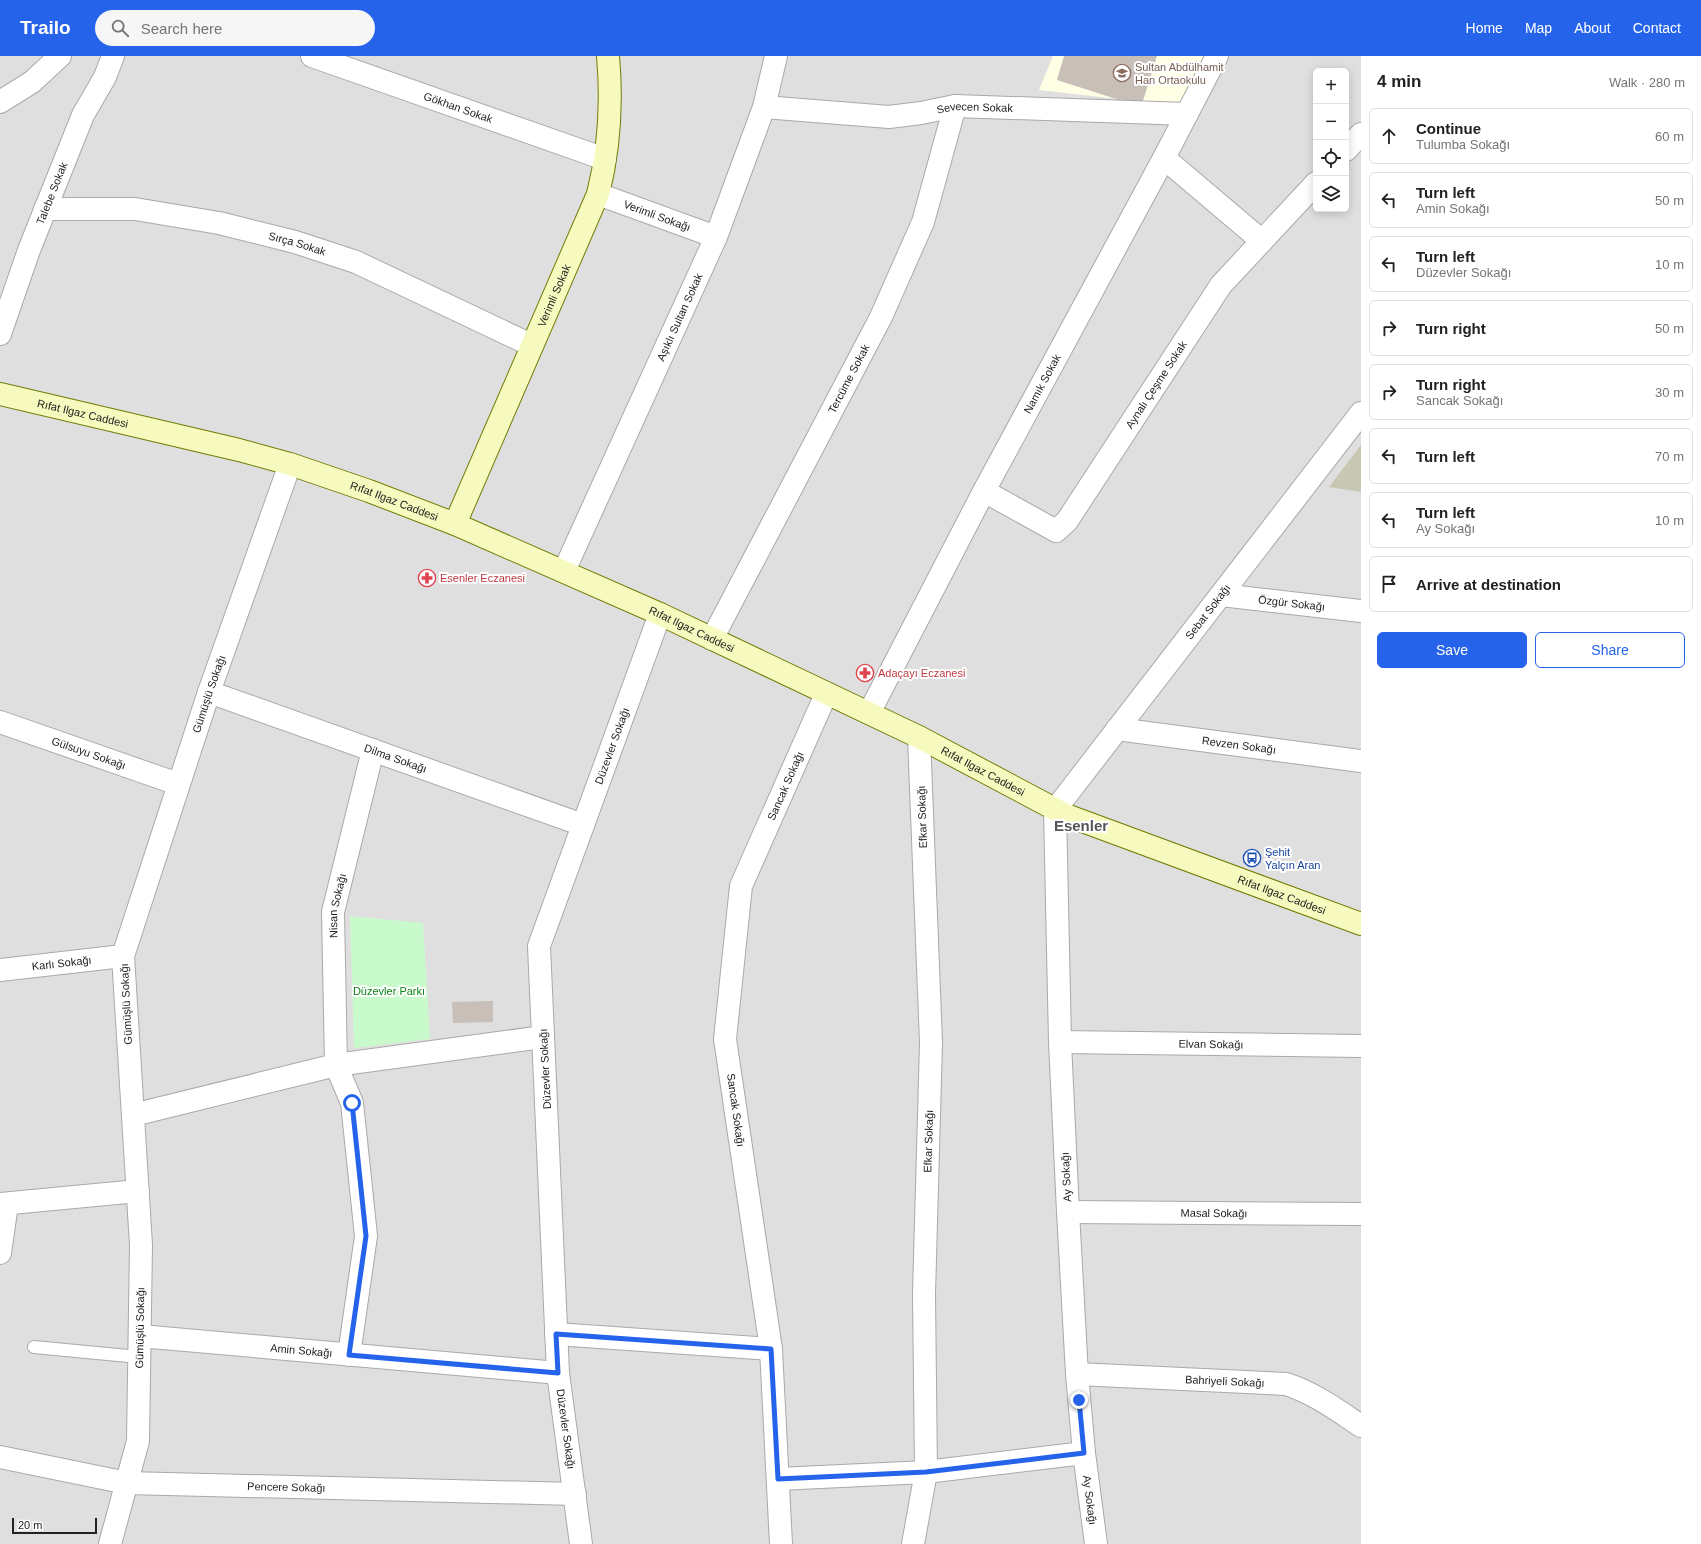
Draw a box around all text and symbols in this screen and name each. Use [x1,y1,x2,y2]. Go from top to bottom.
search box [95,10,375,46]
text: Trailo [20,17,71,38]
icon: search [109,17,131,39]
text: Search here [141,20,222,37]
text: Home [1466,20,1503,36]
text: Map [1525,20,1552,36]
text: About [1574,20,1611,36]
text: Contact [1633,20,1681,36]
place label: Sultan Abdülhamit Han Ortaokulu [1135,61,1224,86]
school or university icon: Sultan Abdülhamit Han Ortaokulu [1112,63,1132,83]
map controls [1313,68,1349,212]
button: + [1313,68,1349,104]
text: 4 min [1377,72,1421,91]
text: Walk · 280 m [1609,75,1685,90]
street label: Gökhan Sokak [422,90,495,125]
street label: Sevecen Sokak [936,100,1014,116]
button: − [1313,104,1349,140]
text: Continue [1416,120,1481,137]
icon: ahead [1378,125,1400,147]
text: 60 m [1655,129,1684,144]
text: Tulumba Sokağı [1416,137,1510,152]
button: locate [1313,140,1349,176]
street label: Talebe Sokak [34,160,70,226]
button: layers [1313,176,1349,212]
text: Turn left [1416,184,1475,201]
icon: left [1378,189,1400,211]
text: 50 m [1655,193,1684,208]
street label: Verimli Sokağı [622,198,692,233]
text: Amin Sokağı [1416,201,1490,216]
street label: Sırça Sokak [267,230,328,258]
text: Turn left [1416,248,1475,265]
icon: left [1378,253,1400,275]
text: 10 m [1655,257,1684,272]
street label: Verimli Sokak [535,262,573,329]
text: Düzevler Sokağı [1416,265,1511,280]
street label: Aşıklı Sultan Sokak [654,271,705,363]
icon: right [1378,317,1400,339]
text: Turn right [1416,320,1486,337]
text: 50 m [1655,321,1684,336]
street label: Aynalı Çeşme Sokak [1123,338,1189,431]
street label: Tercüme Sokak [826,342,872,415]
street label: Namık Sokak [1021,352,1063,415]
text: Turn right [1416,376,1486,393]
icon: right [1378,381,1400,403]
text: 30 m [1655,385,1684,400]
text: Sancak Sokağı [1416,393,1503,408]
street label: Rıfat Ilgaz Caddesi [36,397,129,430]
icon: left [1378,445,1400,467]
text: Turn left [1416,448,1475,465]
text: 70 m [1655,449,1684,464]
street label: Rıfat Ilgaz Caddesi [349,479,440,523]
text: Turn left [1416,504,1475,521]
icon: left [1378,509,1400,531]
text: 10 m [1655,513,1684,528]
text: Ay Sokağı [1416,521,1475,536]
pharmacy icon: Esenler Eczanesi [417,568,437,588]
place label: Esenler Eczanesi [440,572,525,584]
icon: arrive [1378,573,1400,595]
text: Arrive at destination [1416,576,1561,593]
street label: Sebat Sokağı [1183,582,1233,642]
street label: Özgür Sokağı [1257,593,1326,613]
street label: Rıfat Ilgaz Caddesi [647,604,736,654]
button: Save [1377,632,1527,668]
button: Share [1535,632,1685,668]
street label: Gümüşlü Sokağı [190,653,228,734]
pharmacy icon: Adaçayı Eczanesi [855,663,875,683]
place label: Adaçayı Eczanesi [878,667,965,679]
street label: Düzevler Sokağı [592,706,631,786]
street label: Gülsuyu Sokağı [50,734,127,771]
street label: Revzen Sokağı [1201,734,1277,756]
street label: Dilma Sokağı [363,742,428,775]
street label: Rıfat Ilgaz Caddesi [939,744,1027,798]
street label: Sancak Sokağı [765,750,806,822]
street label: Efkar Sokağı [915,785,929,849]
district label: Esenler [1054,817,1108,834]
place label: Şehit Yalçın Aran [1265,846,1320,871]
bus stop icon: Şehit Yalçın Aran [1242,848,1262,868]
street label: Nisan Sokağı [327,872,348,938]
street label: Rıfat Ilgaz Caddesi [1236,873,1327,916]
street label: Karlı Sokağı [31,954,92,972]
street label: Gümüşlü Sokağı [118,963,134,1045]
park label: Düzevler Parkı [353,985,425,997]
street label: Düzevler Sokağı [537,1028,553,1110]
street label: Elvan Sokağı [1178,1038,1244,1050]
street label: Sancak Sokağı [725,1073,747,1147]
route start [343,1094,361,1112]
street label: Efkar Sokağı [921,1110,935,1173]
street label: Ay Sokağı [1059,1152,1073,1202]
street label: Masal Sokağı [1181,1207,1247,1219]
street label: Gümüşlü Sokağı [133,1287,146,1369]
street label: Amin Sokağı [270,1342,333,1359]
street label: Bahriyeli Sokağı [1185,1373,1265,1389]
street label: Düzevler Sokağı [554,1388,578,1470]
route end [1070,1391,1088,1409]
street label: Ay Sokağı [1081,1474,1099,1526]
street label: Pencere Sokağı [247,1480,326,1494]
scale bar [12,1516,97,1535]
text: 20 m [18,1519,42,1531]

